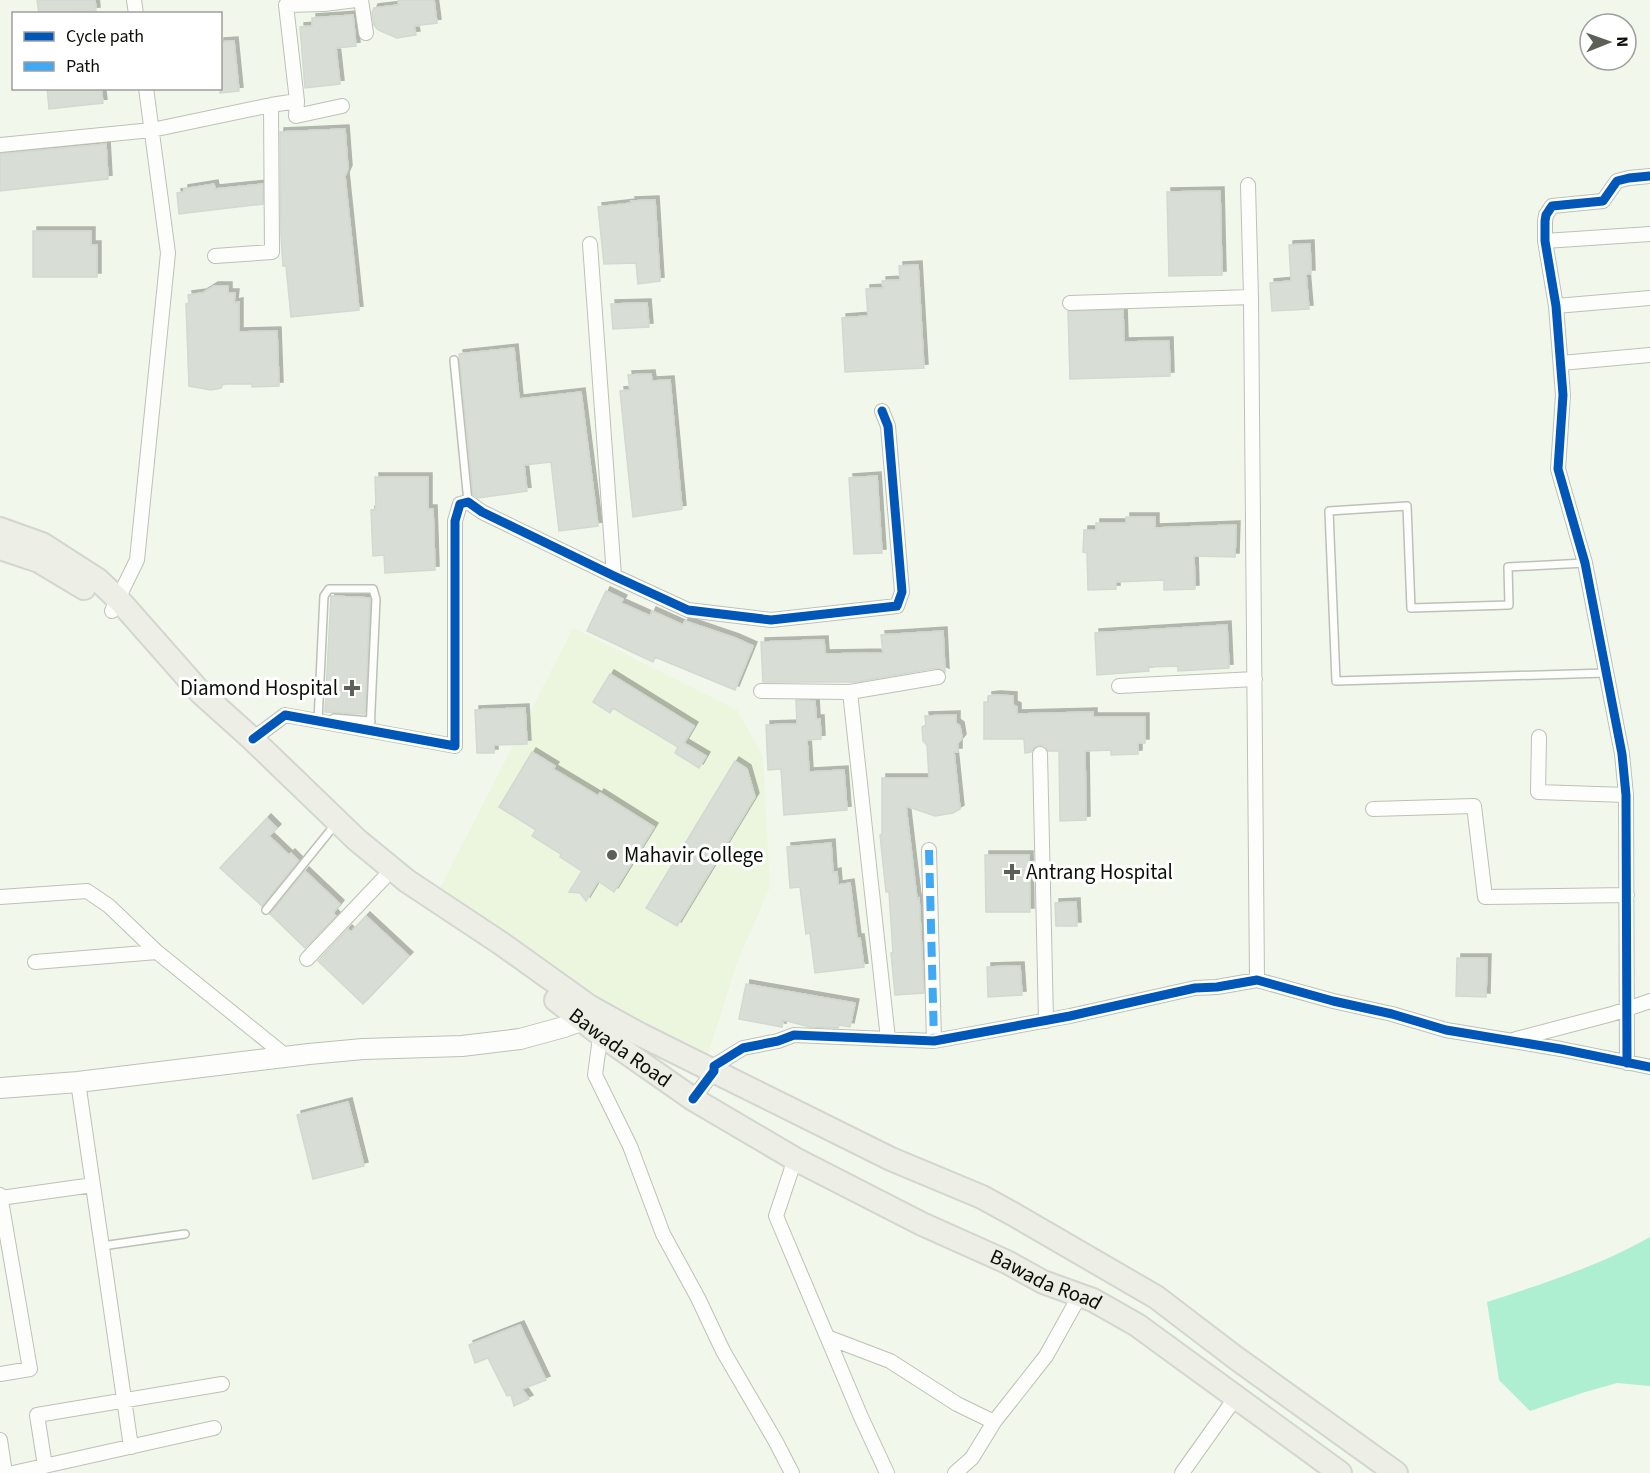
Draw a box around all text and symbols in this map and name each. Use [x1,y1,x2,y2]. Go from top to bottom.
legend [12,12,222,90]
north arrow [1578,12,1638,72]
text: Cycle path [66,24,144,49]
text: N [1611,36,1633,47]
text: Path [66,54,100,79]
place label: Diamond Hospital [180,673,338,703]
marker: Diamond Hospital [343,679,361,697]
place label: Mahavir College [624,840,763,870]
marker: Mahavir College [605,848,619,862]
place label: Antrang Hospital [1026,857,1173,887]
marker: Antrang Hospital [1003,863,1021,881]
street label: Bawada Road [563,1000,678,1095]
street label: Bawada Road [985,1241,1108,1317]

